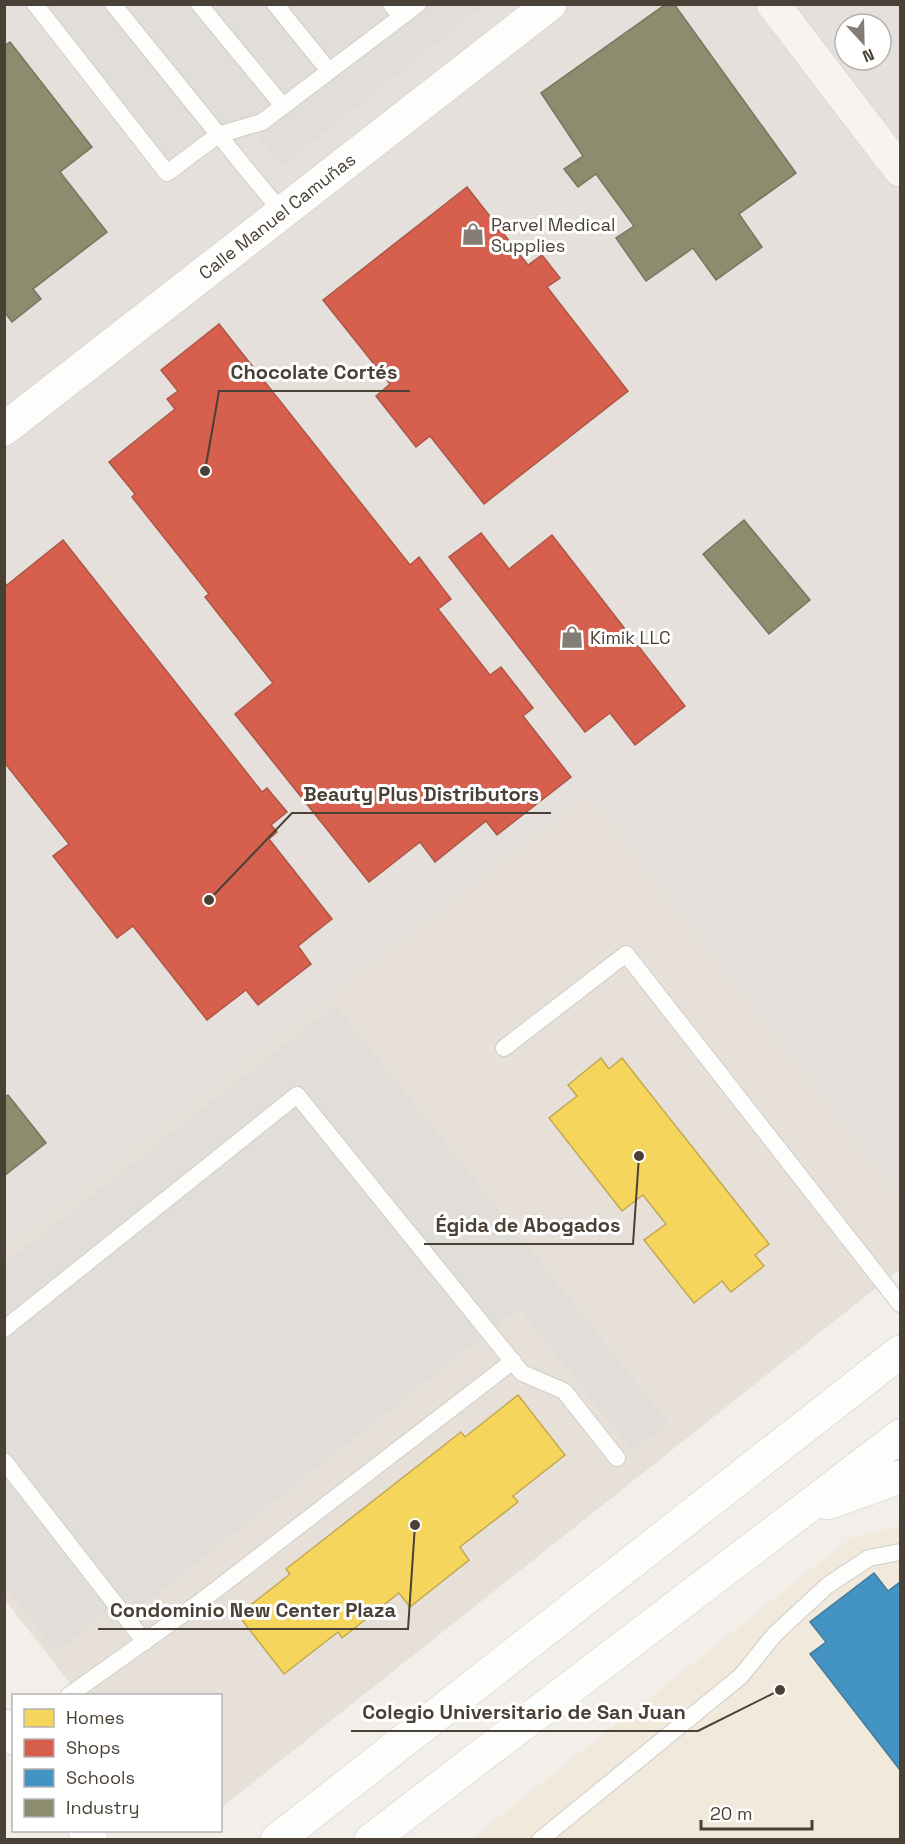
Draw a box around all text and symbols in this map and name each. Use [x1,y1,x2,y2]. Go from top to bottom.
north arrow [833,12,893,72]
text: N [860,44,877,67]
street label: Calle Manuel Camuñas [194,148,360,284]
place label: Parvel Medical Supplies [491,213,616,257]
shop icon: Parvel Medical Supplies [460,221,486,247]
callout: Chocolate Cortés [219,353,410,391]
text: Chocolate Cortés [231,359,397,385]
shop icon: Kimik LLC [559,624,585,650]
place label: Kimik LLC [590,626,670,649]
callout: Beauty Plus Distributors [292,775,551,813]
text: Beauty Plus Distributors [303,781,539,807]
callout: Égida de Abogados [424,1206,633,1244]
text: Égida de Abogados [436,1212,620,1238]
callout: Condominio New Center Plaza [98,1591,408,1629]
text: Condominio New Center Plaza [110,1597,396,1623]
callout: Colegio Universitario de San Juan [351,1693,698,1731]
legend [12,1694,222,1832]
text: Colegio Universitario de San Juan [362,1699,686,1725]
text: Homes [66,1706,125,1729]
text: Shops [66,1736,120,1759]
text: Schools [66,1766,135,1789]
scale bar [701,1793,812,1831]
text: Industry [66,1796,139,1819]
text: 20 m [710,1802,753,1825]

